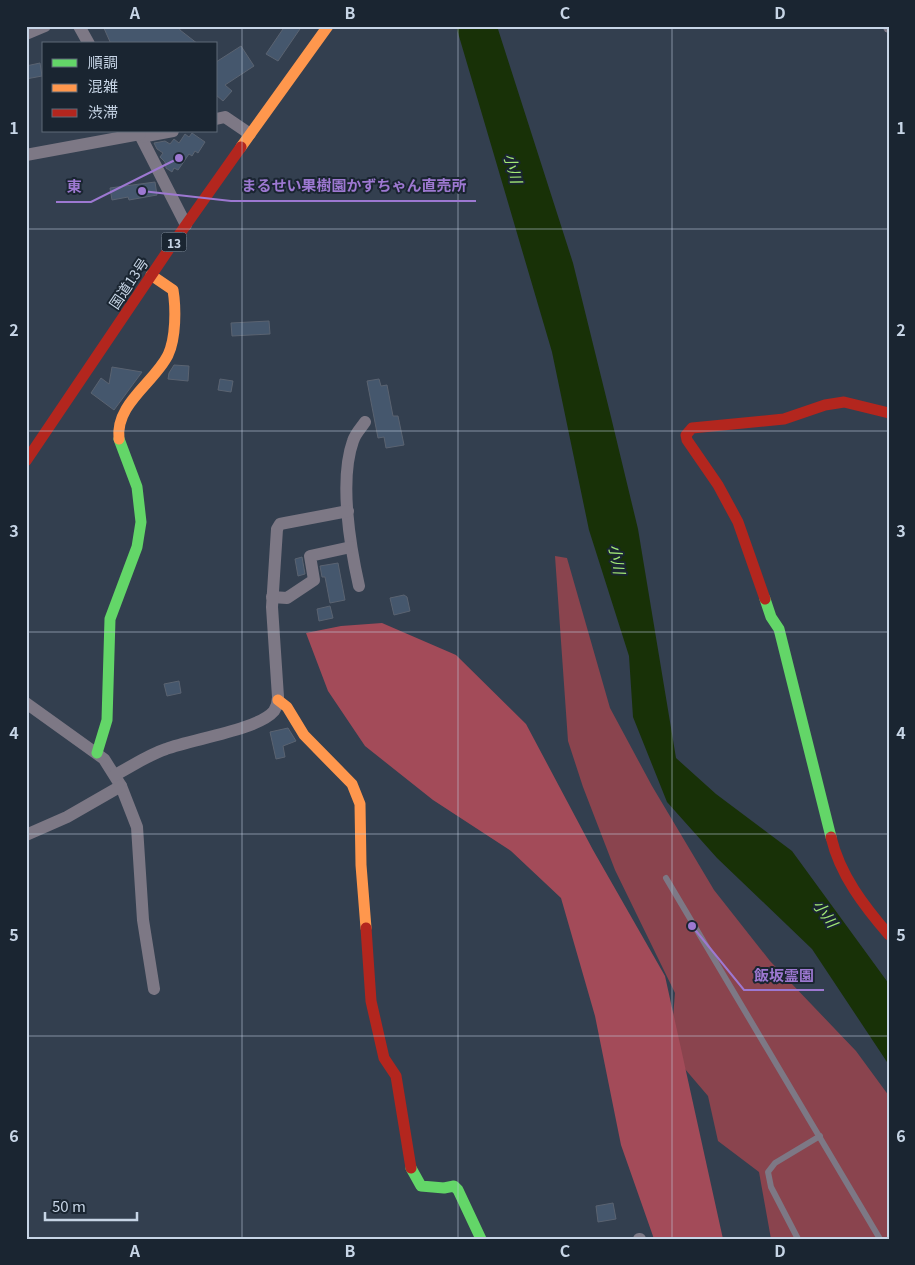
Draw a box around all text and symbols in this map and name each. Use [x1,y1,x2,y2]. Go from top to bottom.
text: A [129,0,141,24]
text: B [345,0,356,24]
text: C [560,0,571,24]
text: D [774,0,786,24]
legend [42,42,218,132]
text: 順調 [88,51,118,72]
text: 混雑 [88,75,118,96]
text: 渋滞 [88,101,118,122]
text: 1 [9,115,19,139]
text: 1 [896,115,906,139]
water label: 小川 [500,151,529,187]
callout: まるせい果樹園かずちゃん直売所 [231,171,476,201]
callout: 東 [56,172,91,202]
text: まるせい果樹園かずちゃん直売所 [241,174,467,195]
text: 東 [66,175,82,196]
road number: 13 [162,232,186,252]
street label: 国道13号 [104,254,152,312]
text: 2 [9,317,19,341]
text: 2 [896,317,906,341]
text: 3 [9,518,19,542]
text: 3 [896,518,906,542]
water label: 小川 [605,542,632,578]
text: 4 [9,720,19,744]
text: 4 [896,720,906,744]
water label: 小川 [809,895,844,933]
text: 5 [9,922,19,946]
text: 5 [896,922,906,946]
callout: 飯坂霊園 [744,960,824,990]
text: 飯坂霊園 [754,964,814,985]
text: 6 [9,1123,19,1147]
text: 6 [896,1123,906,1147]
scale bar [45,1190,138,1222]
text: 50 m [52,1195,86,1216]
text: A [129,1238,141,1262]
text: B [345,1238,356,1262]
text: C [560,1238,571,1262]
text: D [774,1238,786,1262]

